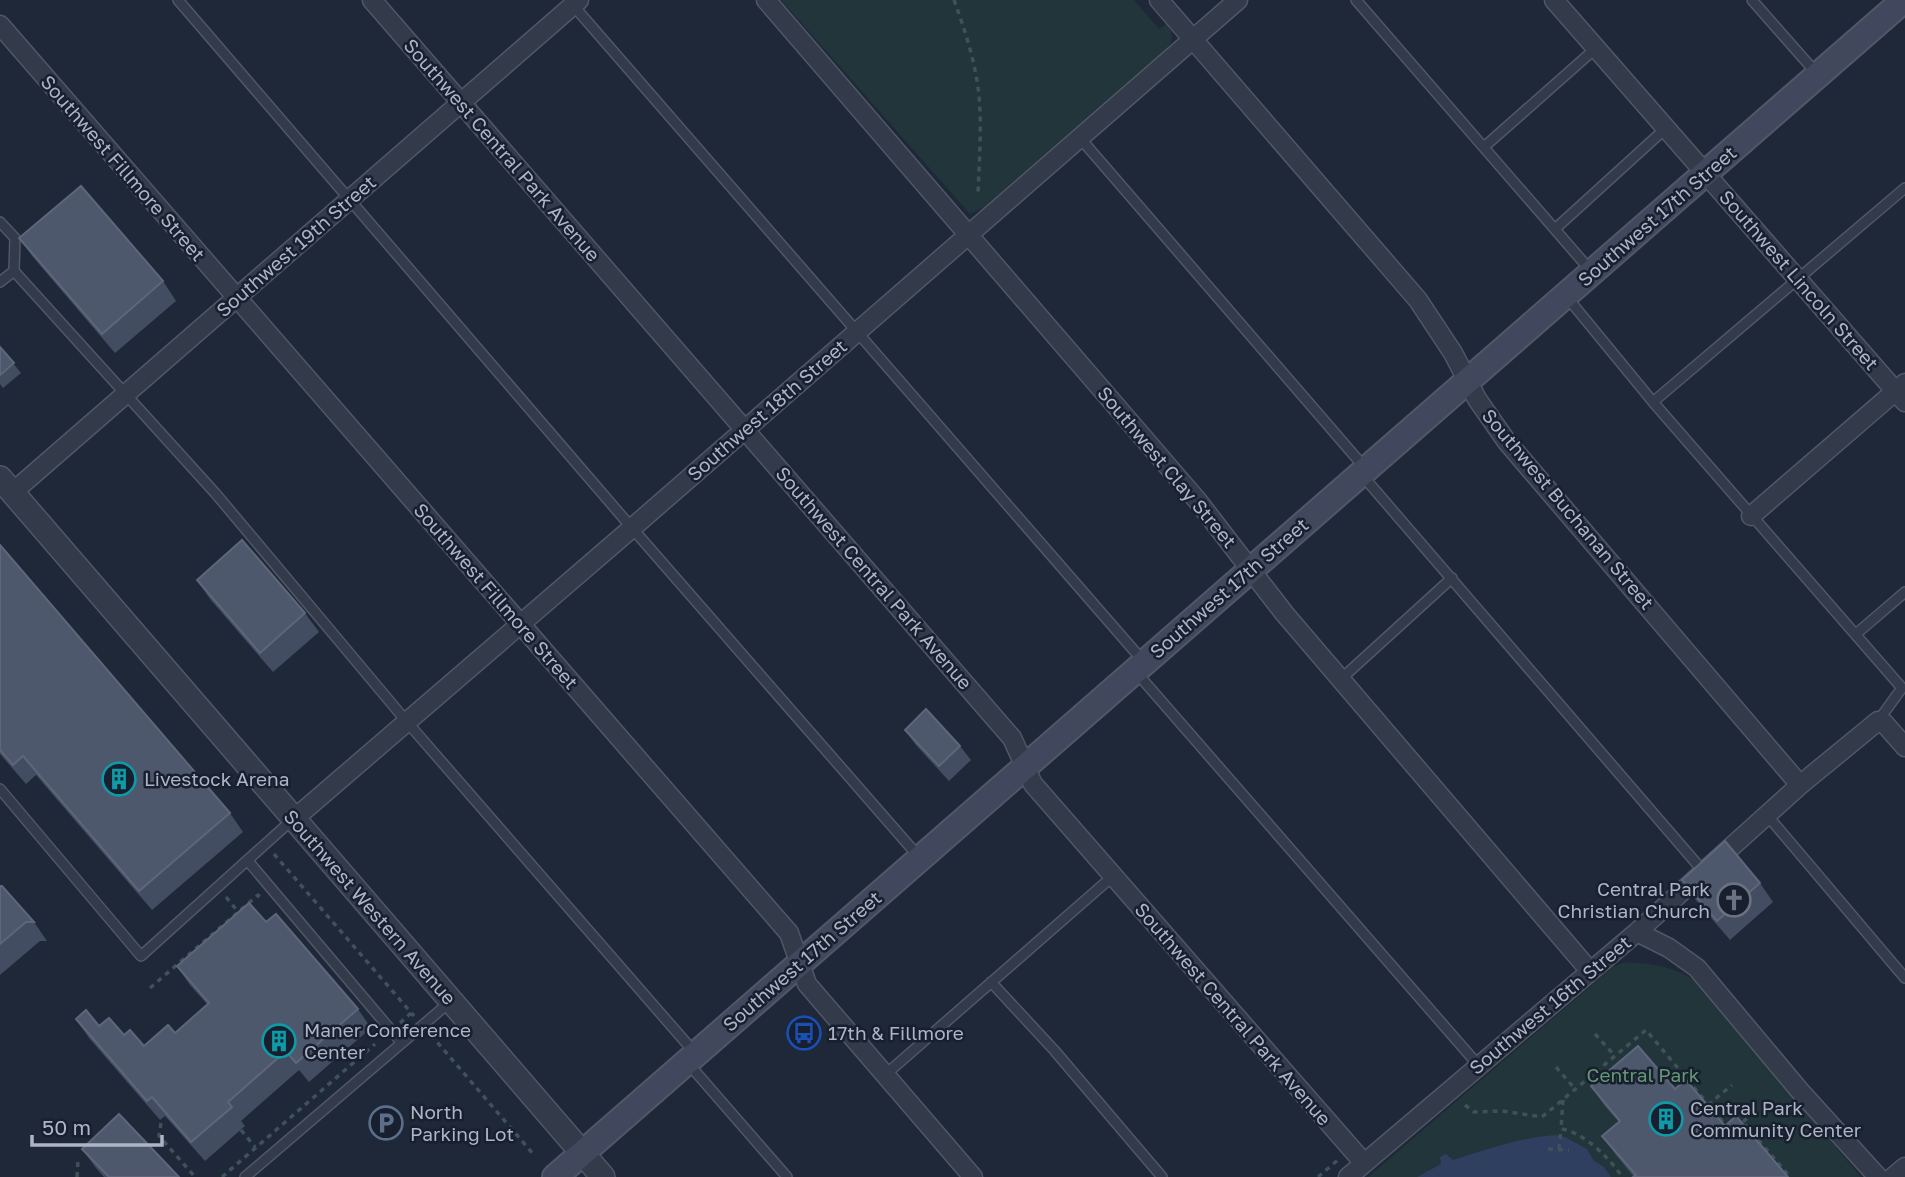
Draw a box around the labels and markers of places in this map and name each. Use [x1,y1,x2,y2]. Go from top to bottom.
building icon: Livestock Arena [100,760,138,798]
place label: Livestock Arena [144,767,290,790]
place label: Central Park Christian Church [1558,877,1710,922]
church icon: Central Park Christian Church [1715,881,1753,919]
bus stop icon: 17th & Fillmore [785,1014,823,1052]
place label: Maner Conference Center [304,1018,471,1063]
place label: 17th & Fillmore [828,1021,964,1044]
building icon: Maner Conference Center [260,1022,298,1060]
place label: Central Park Community Center [1690,1096,1862,1141]
place label: North Parking Lot [410,1100,514,1145]
building icon: Central Park Community Center [1647,1100,1685,1138]
parking icon: North Parking Lot [367,1104,405,1142]

